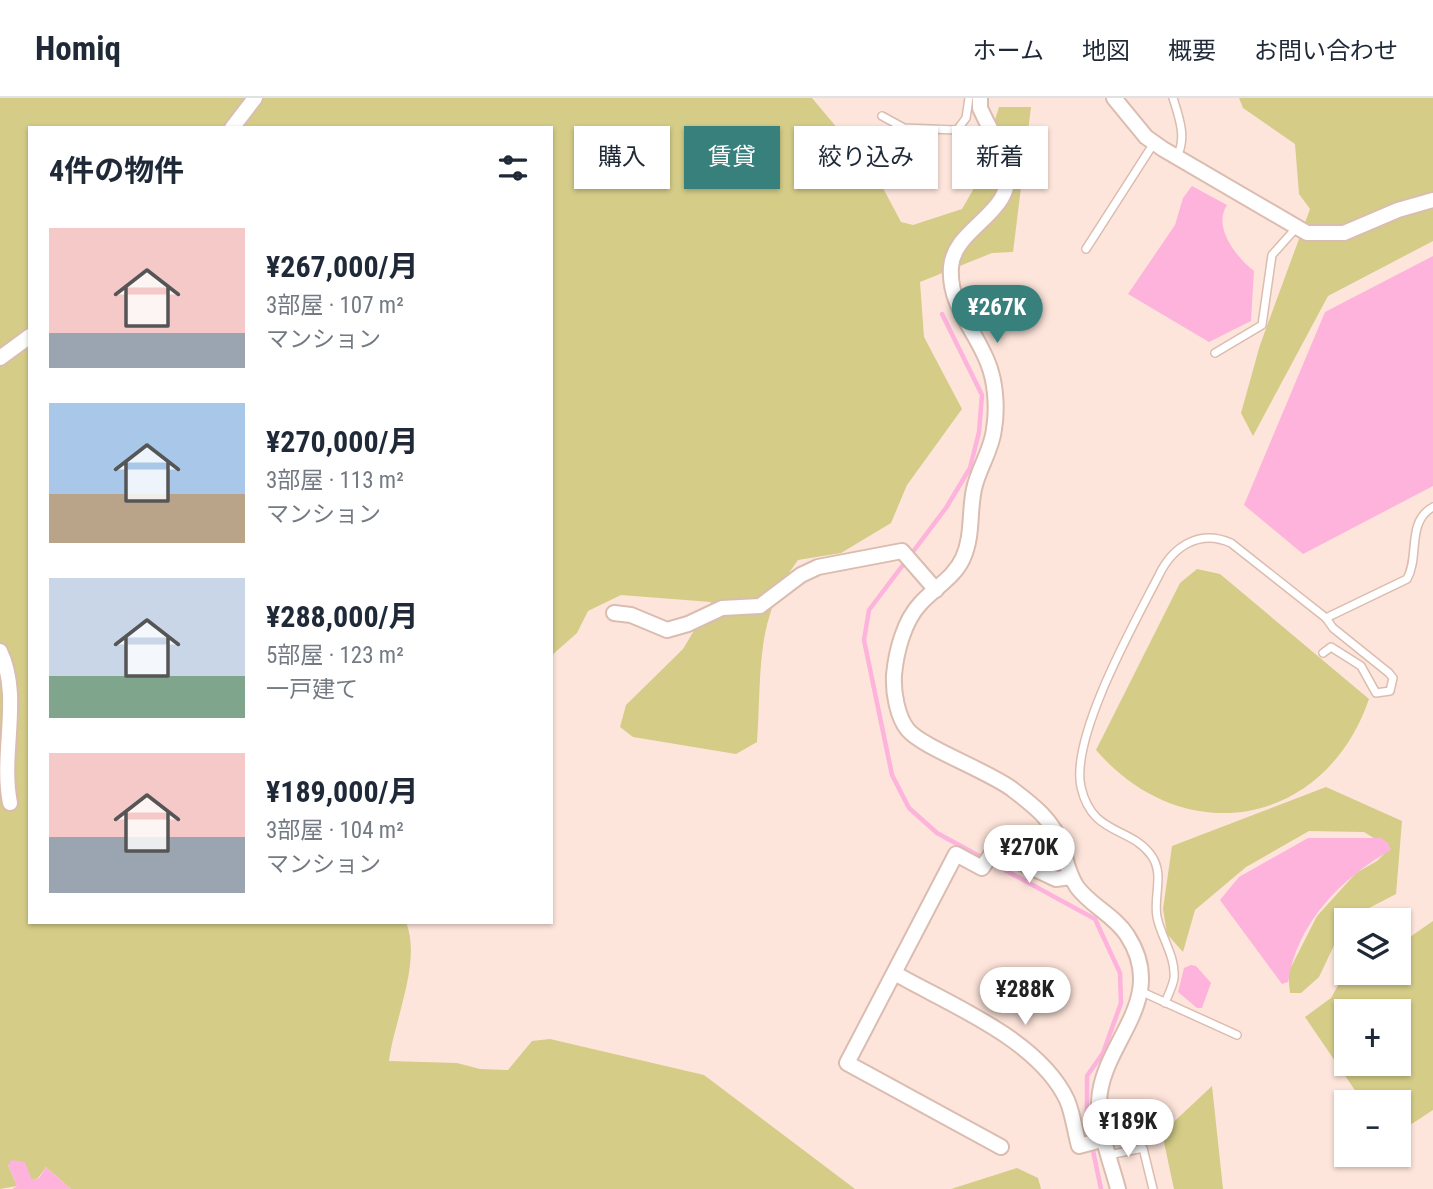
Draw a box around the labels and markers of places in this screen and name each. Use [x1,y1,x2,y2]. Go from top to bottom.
pin: ¥267K [948,286,1046,345]
pin: ¥270K [980,826,1078,885]
pin: ¥288K [976,968,1074,1027]
pin: ¥189K [1079,1100,1177,1159]

